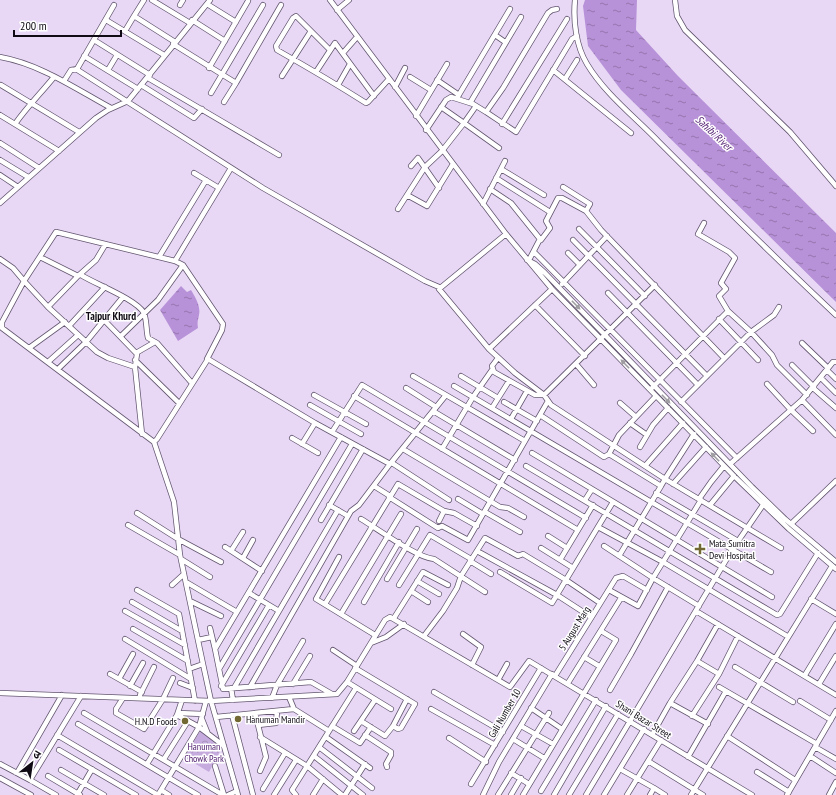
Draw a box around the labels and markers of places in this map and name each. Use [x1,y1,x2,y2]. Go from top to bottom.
place label: Mata Sumitra Devi Hospital [709,537,756,562]
marker: Mata Sumitra Devi Hospital [694,543,706,555]
place label: Hanuman Mandir [246,713,305,726]
marker: Hanuman Mandir [233,714,243,724]
place label: H.N.D Foods [135,715,178,728]
marker: H.N.D Foods [180,716,190,726]

